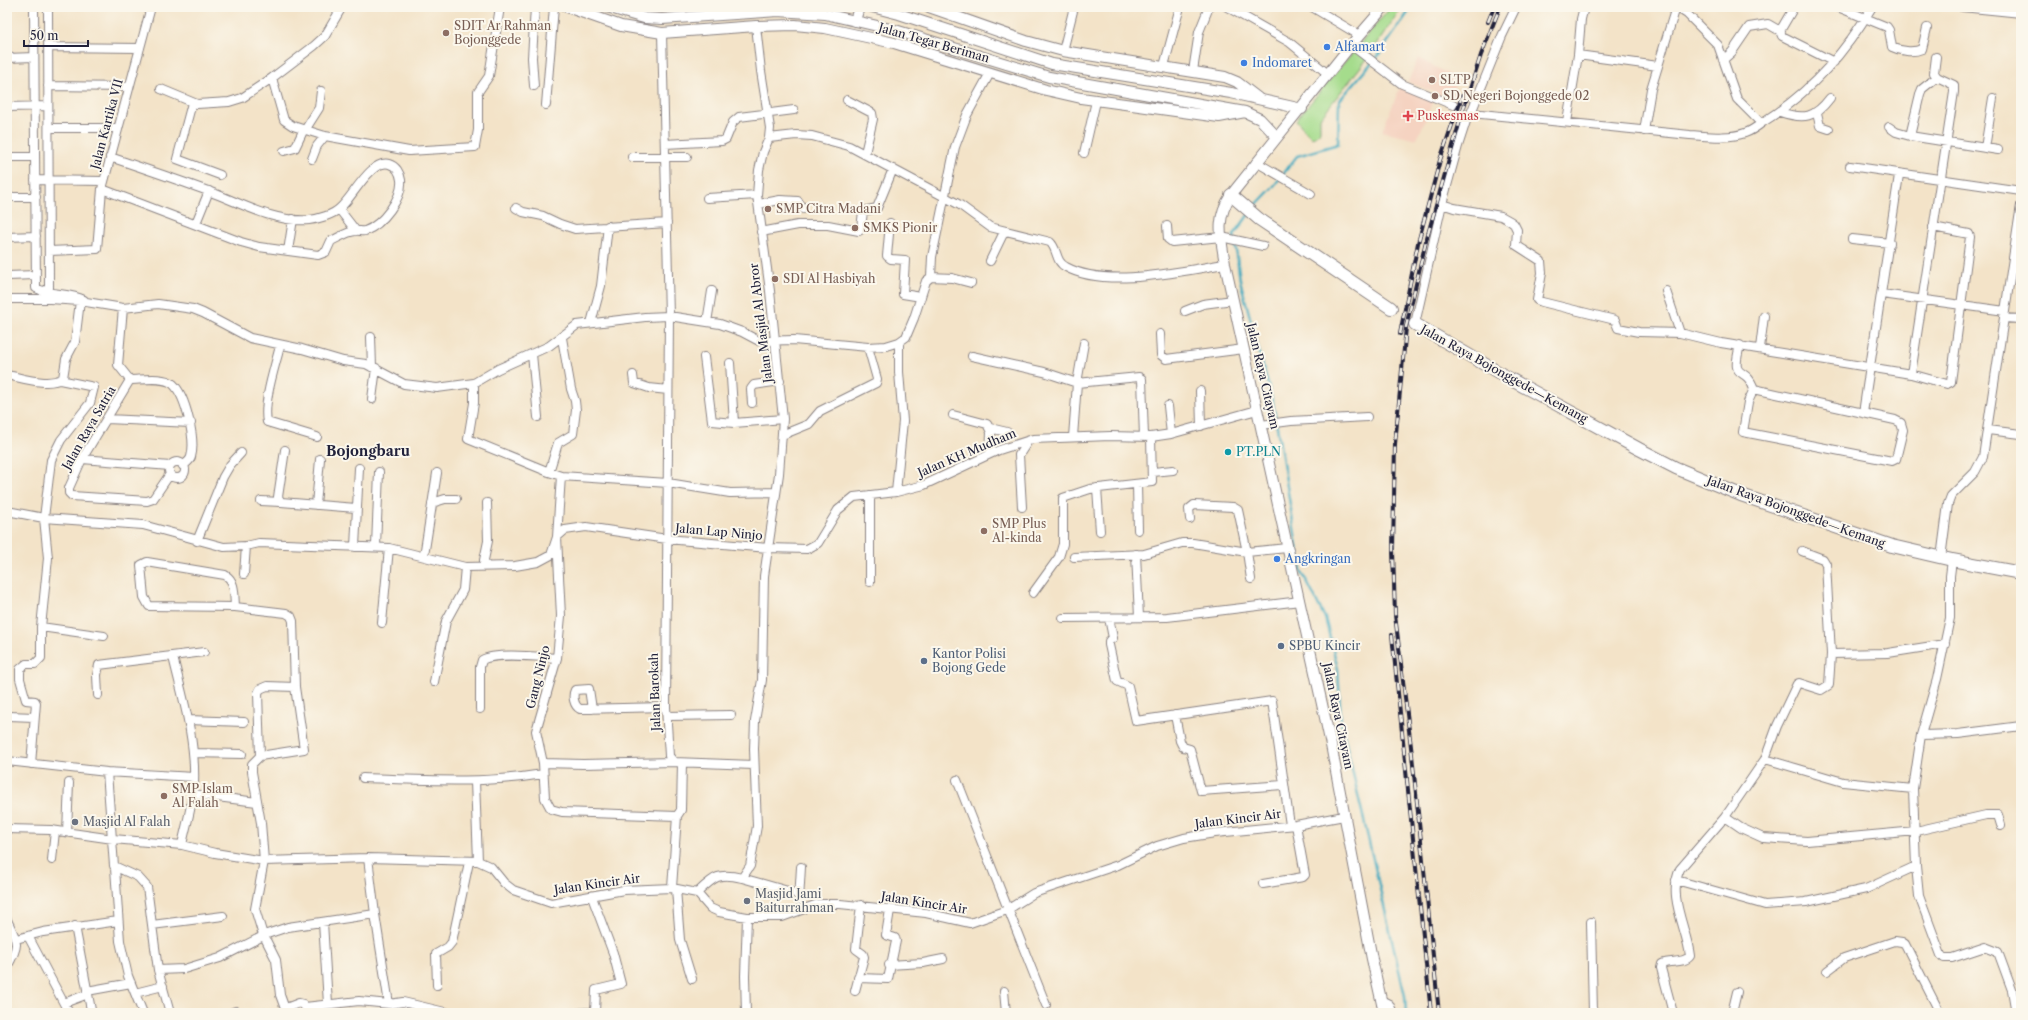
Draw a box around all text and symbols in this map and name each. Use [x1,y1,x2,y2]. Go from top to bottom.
place label: SDIT Ar Rahman Bojonggede [454,18,552,47]
street label: Jalan Tegar Beriman [875,19,992,66]
scale bar [24,22,88,48]
text: 50 m [30,28,59,43]
marker: SDIT Ar Rahman Bojonggede [441,28,451,38]
place label: Alfamart [1334,39,1386,54]
marker: Alfamart [1322,42,1332,52]
place label: Indomaret [1252,55,1313,70]
marker: Indomaret [1239,58,1249,68]
place label: SLTP [1440,72,1471,87]
marker: SLTP [1427,75,1437,85]
street label: Jalan Kartika VII [87,77,126,173]
place label: SD Negeri Bojonggede 02 [1443,88,1589,103]
marker: SD Negeri Bojonggede 02 [1430,91,1440,101]
place label: Puskesmas [1417,108,1479,123]
marker: Puskesmas [1402,110,1414,122]
place label: SMP Citra Madani [776,201,881,216]
marker: SMP Citra Madani [763,204,773,214]
place label: SMKS Pionir [863,220,937,235]
marker: SMKS Pionir [850,223,860,233]
street label: Jalan Masjid Al Abror [746,262,776,386]
place label: SDI Al Hasbiyah [783,271,876,286]
marker: SDI Al Hasbiyah [770,274,780,284]
street label: Jalan Raya Citayam [1244,319,1283,430]
street label: Jalan Raya Bojonggede—Kemang [1416,320,1591,426]
street label: Jalan Raya Satria [57,383,119,474]
street label: Jalan KH Mudham [913,425,1018,481]
district label: Bojongbaru [326,442,410,460]
place label: PT.PLN [1236,444,1281,459]
marker: PT.PLN [1223,447,1233,457]
street label: Jalan Raya Bojonggede—Kemang [1703,472,1888,551]
place label: SMP Plus Al-kinda [991,516,1046,545]
street label: Jalan Lap Ninjo [673,520,763,543]
marker: SMP Plus Al-kinda [979,526,989,536]
place label: Angkringan [1284,551,1352,566]
marker: Angkringan [1272,554,1282,564]
place label: SPBU Kincir [1289,638,1360,653]
marker: SPBU Kincir [1276,641,1286,651]
street label: Gang Ninjo [522,644,553,710]
place label: Kantor Polisi Bojong Gede [932,646,1006,675]
street label: Jalan Barokah [646,652,663,734]
marker: Kantor Polisi Bojong Gede [919,656,929,666]
street label: Jalan Raya Citayam [1319,659,1357,771]
place label: SMP Islam Al Falah [171,781,233,810]
marker: SMP Islam Al Falah [159,791,169,801]
street label: Jalan Kincir Air [1192,806,1282,831]
place label: Masjid Al Falah [83,814,171,829]
marker: Masjid Al Falah [70,817,80,827]
street label: Jalan Kincir Air [551,870,641,897]
place label: Masjid Jami Baiturrahman [755,886,834,915]
street label: Jalan Kincir Air [878,888,968,917]
marker: Masjid Jami Baiturrahman [742,896,752,906]

